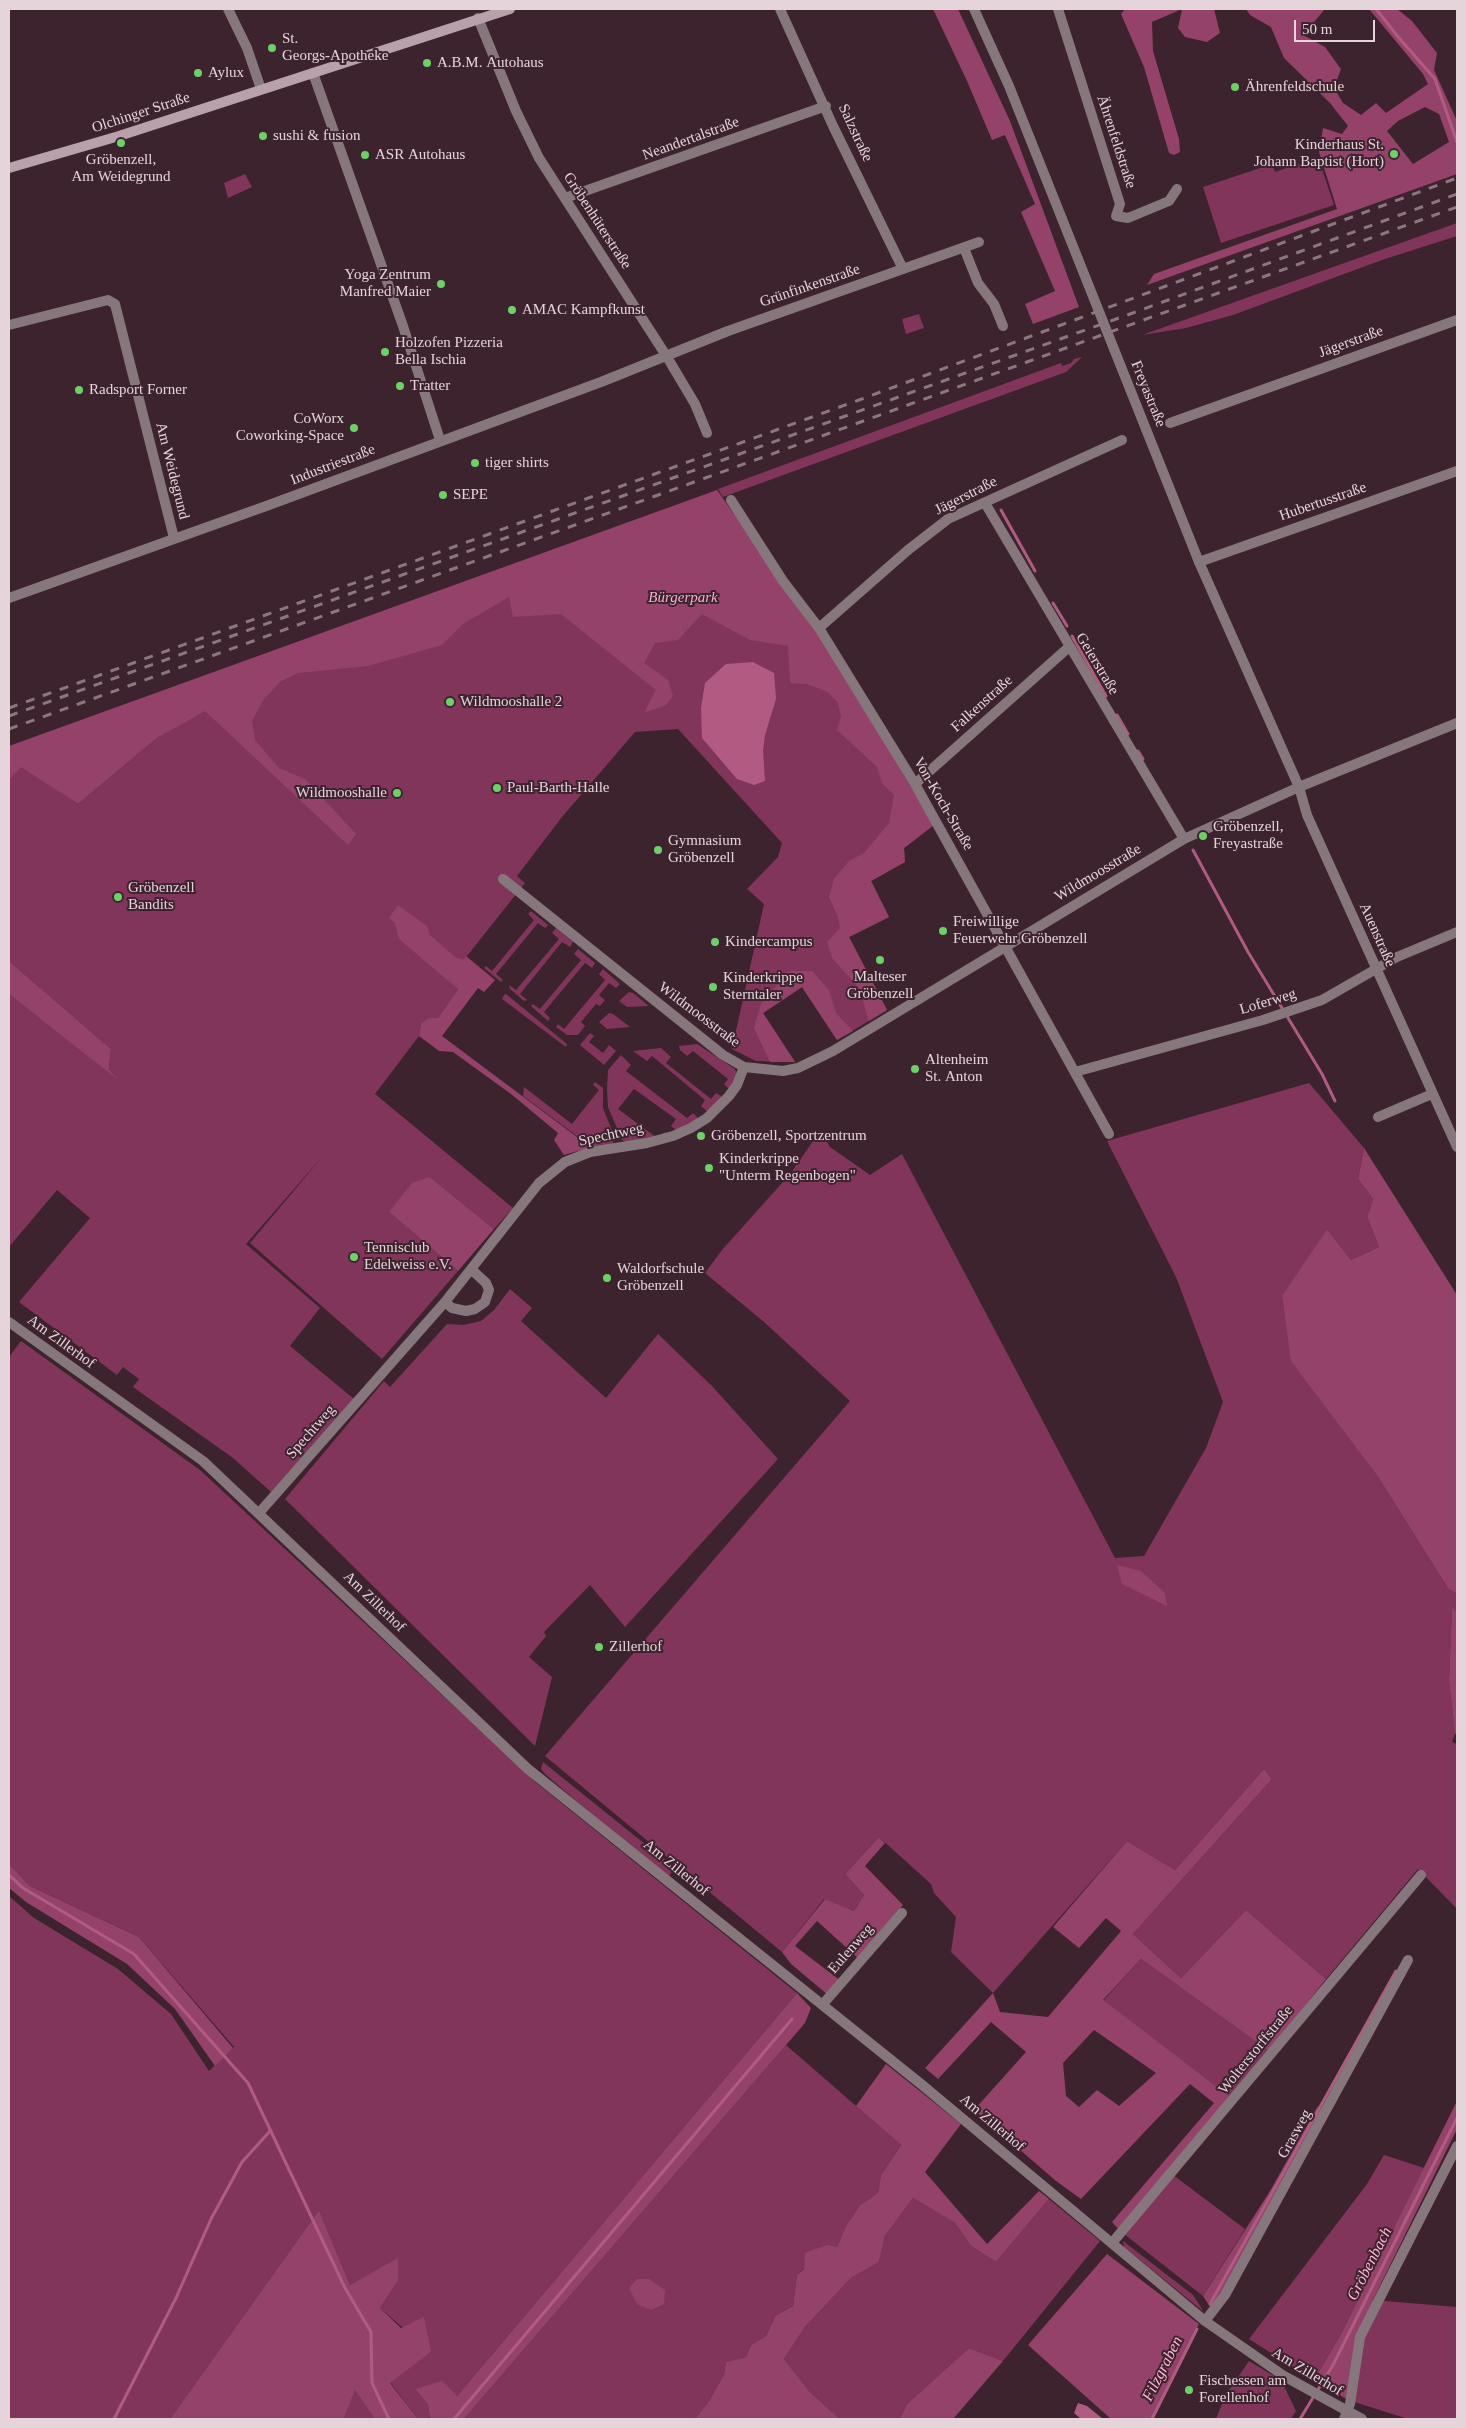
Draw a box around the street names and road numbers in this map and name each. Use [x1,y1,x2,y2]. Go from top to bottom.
street label: Olchinger Straße [90,89,192,137]
street label: Ährenfeldstraße [1093,93,1139,191]
street label: Salzstraße [834,101,876,165]
street label: Neandertalstraße [640,113,742,165]
street label: Gröbenhüterstraße [559,169,635,273]
street label: Grünfinkenstraße [757,260,863,312]
street label: Jägerstraße [1316,322,1386,362]
street label: Freyastraße [1127,358,1169,430]
street label: Am Weidegrund [151,421,193,521]
street label: Industriestraße [288,441,378,489]
street label: Jägerstraße [932,473,1000,519]
street label: Hubertusstraße [1277,479,1369,525]
street label: Geierstraße [1071,630,1123,698]
street label: Falkenstraße [948,672,1016,736]
street label: Von-Koch-Straße [909,754,977,854]
street label: Wildmoosstraße [1051,840,1145,906]
street label: Auenstraße [1355,900,1399,970]
street label: Wildmoosstraße [655,978,743,1052]
street label: Loferweg [1237,985,1299,1019]
street label: Spechtweg [577,1119,645,1151]
street label: Am Zillerhof [24,1311,98,1373]
street label: Spechtweg [283,1401,339,1463]
street label: Am Zillerhof [339,1568,409,1636]
street label: Am Zillerhof [639,1836,713,1900]
street label: Eulenweg [825,1920,877,1978]
street label: Wolterstorffstraße [1215,2002,1297,2098]
street label: Am Zillerhof [956,2091,1028,2155]
street label: Grasweg [1274,2106,1316,2162]
street label: Am Zillerhof [1268,2344,1346,2400]

